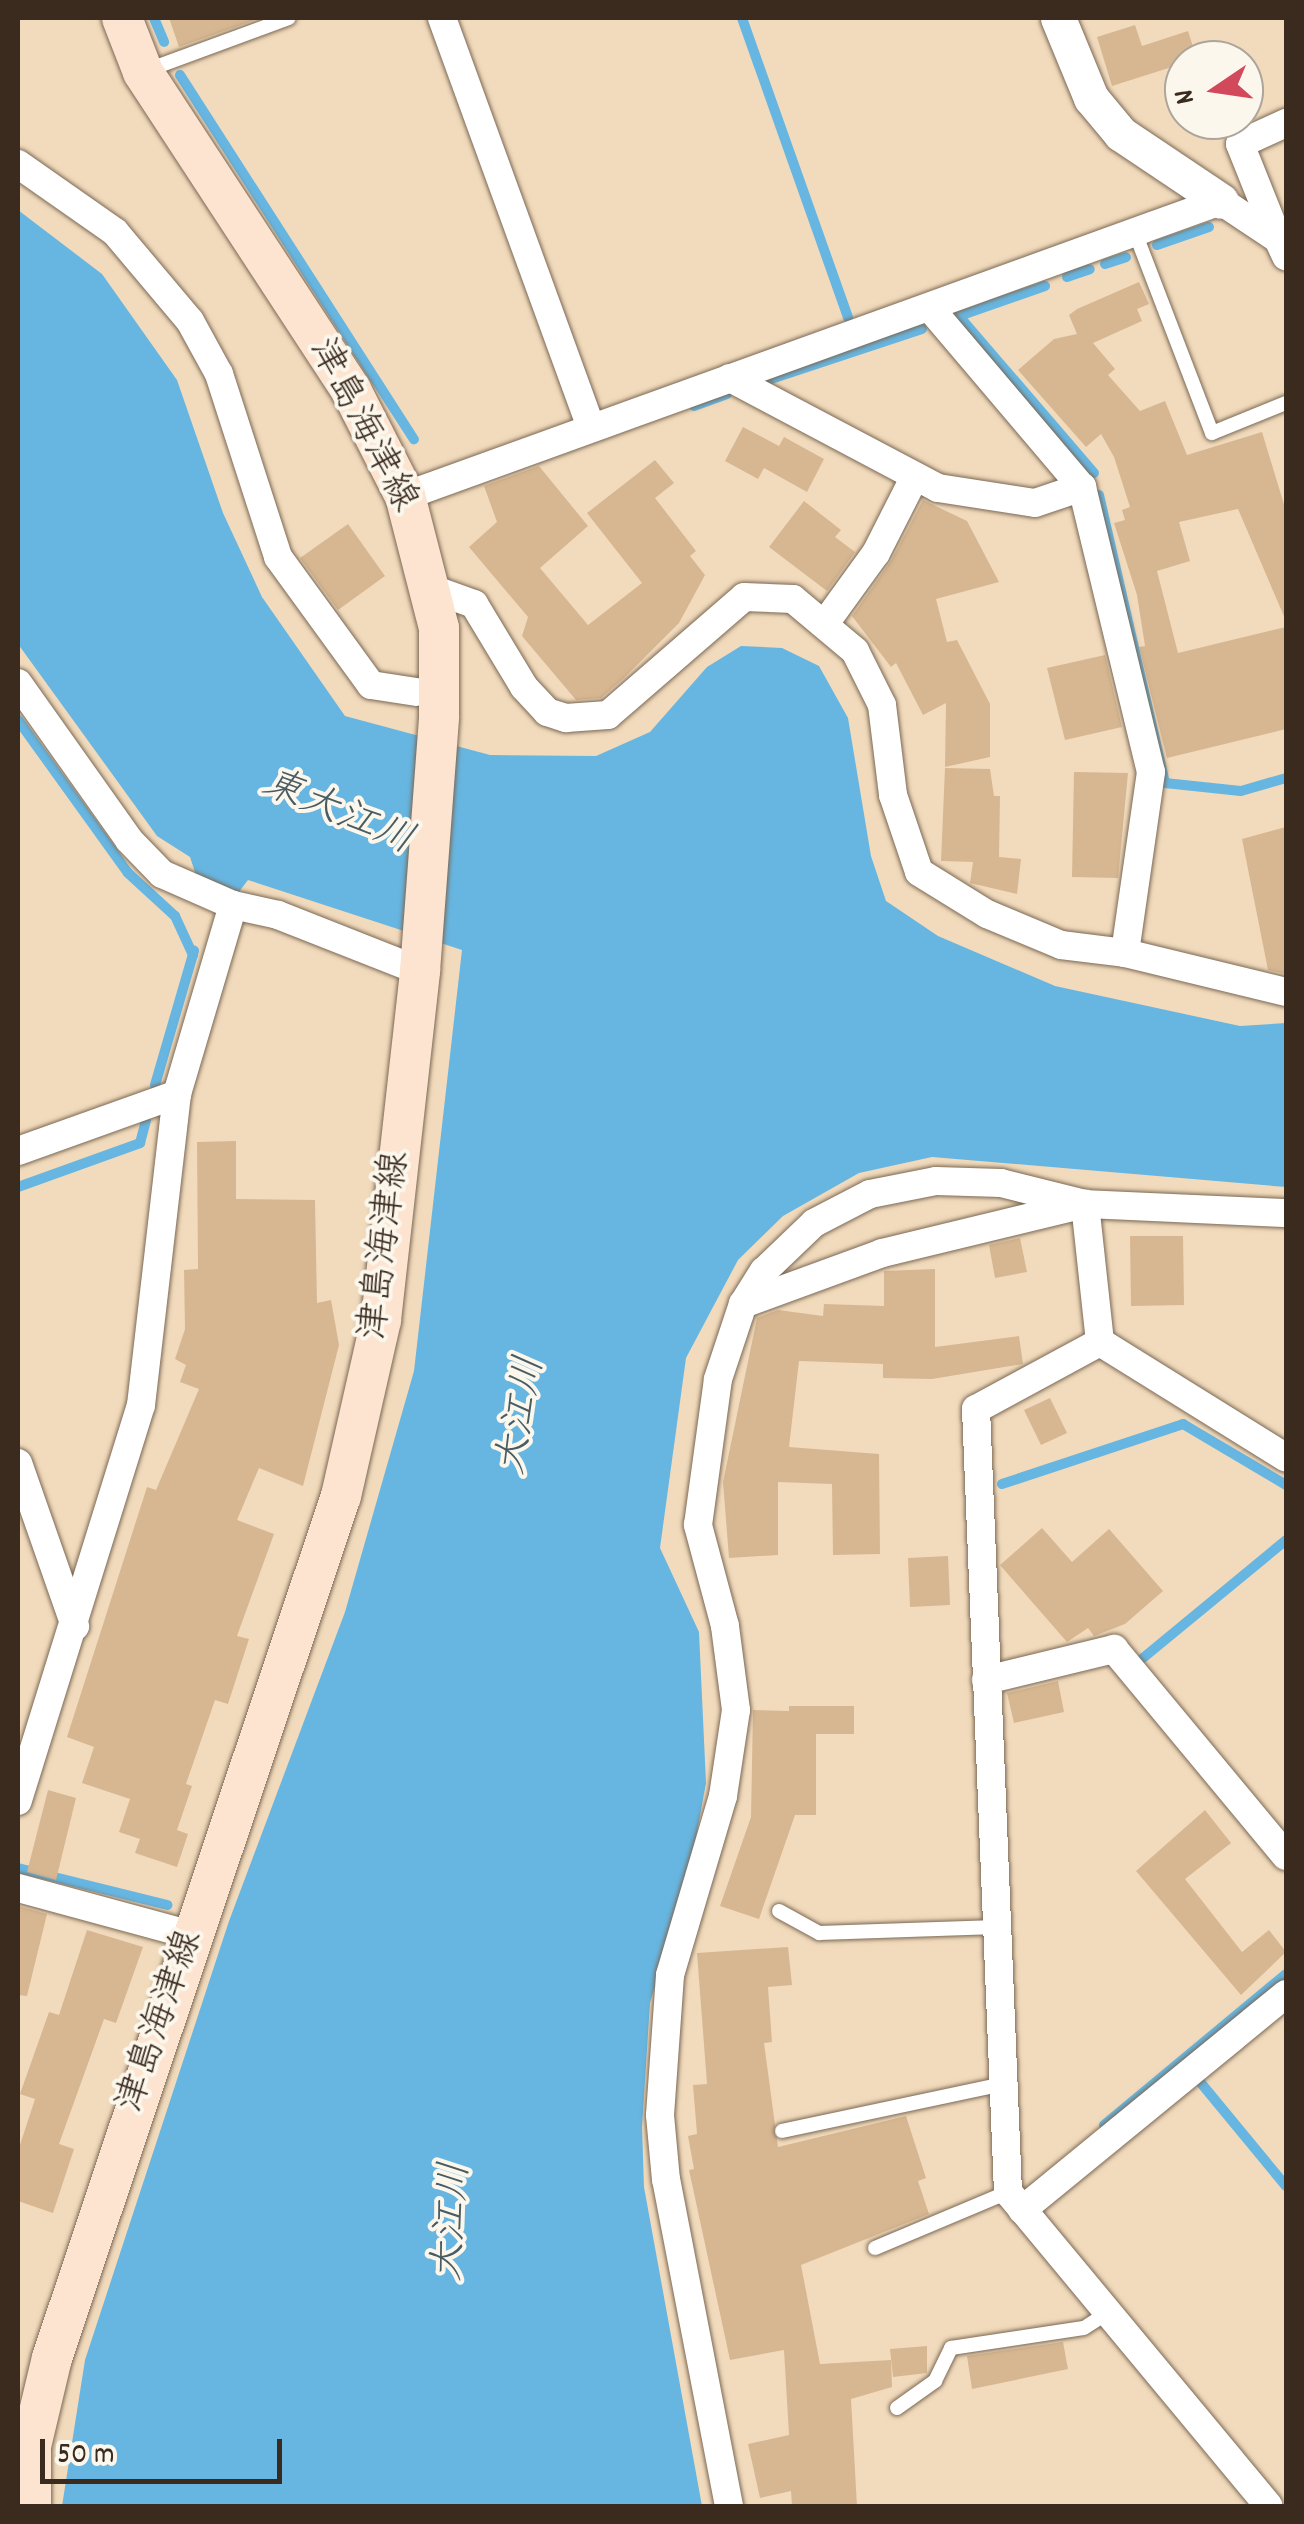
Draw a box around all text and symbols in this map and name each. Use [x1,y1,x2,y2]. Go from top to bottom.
north arrow [1164,40,1264,140]
text: N [1166,85,1208,108]
street label: 津島海津線 [296,331,426,521]
water label: 東大江川 [254,762,420,868]
street label: 津島海津線 [353,1149,421,1343]
water label: 大江川 [490,1353,558,1479]
street label: 津島海津線 [110,1925,214,2119]
water label: 大江川 [427,2160,483,2284]
scale bar [45,2419,288,2481]
text: 50 m [57,2435,115,2478]

